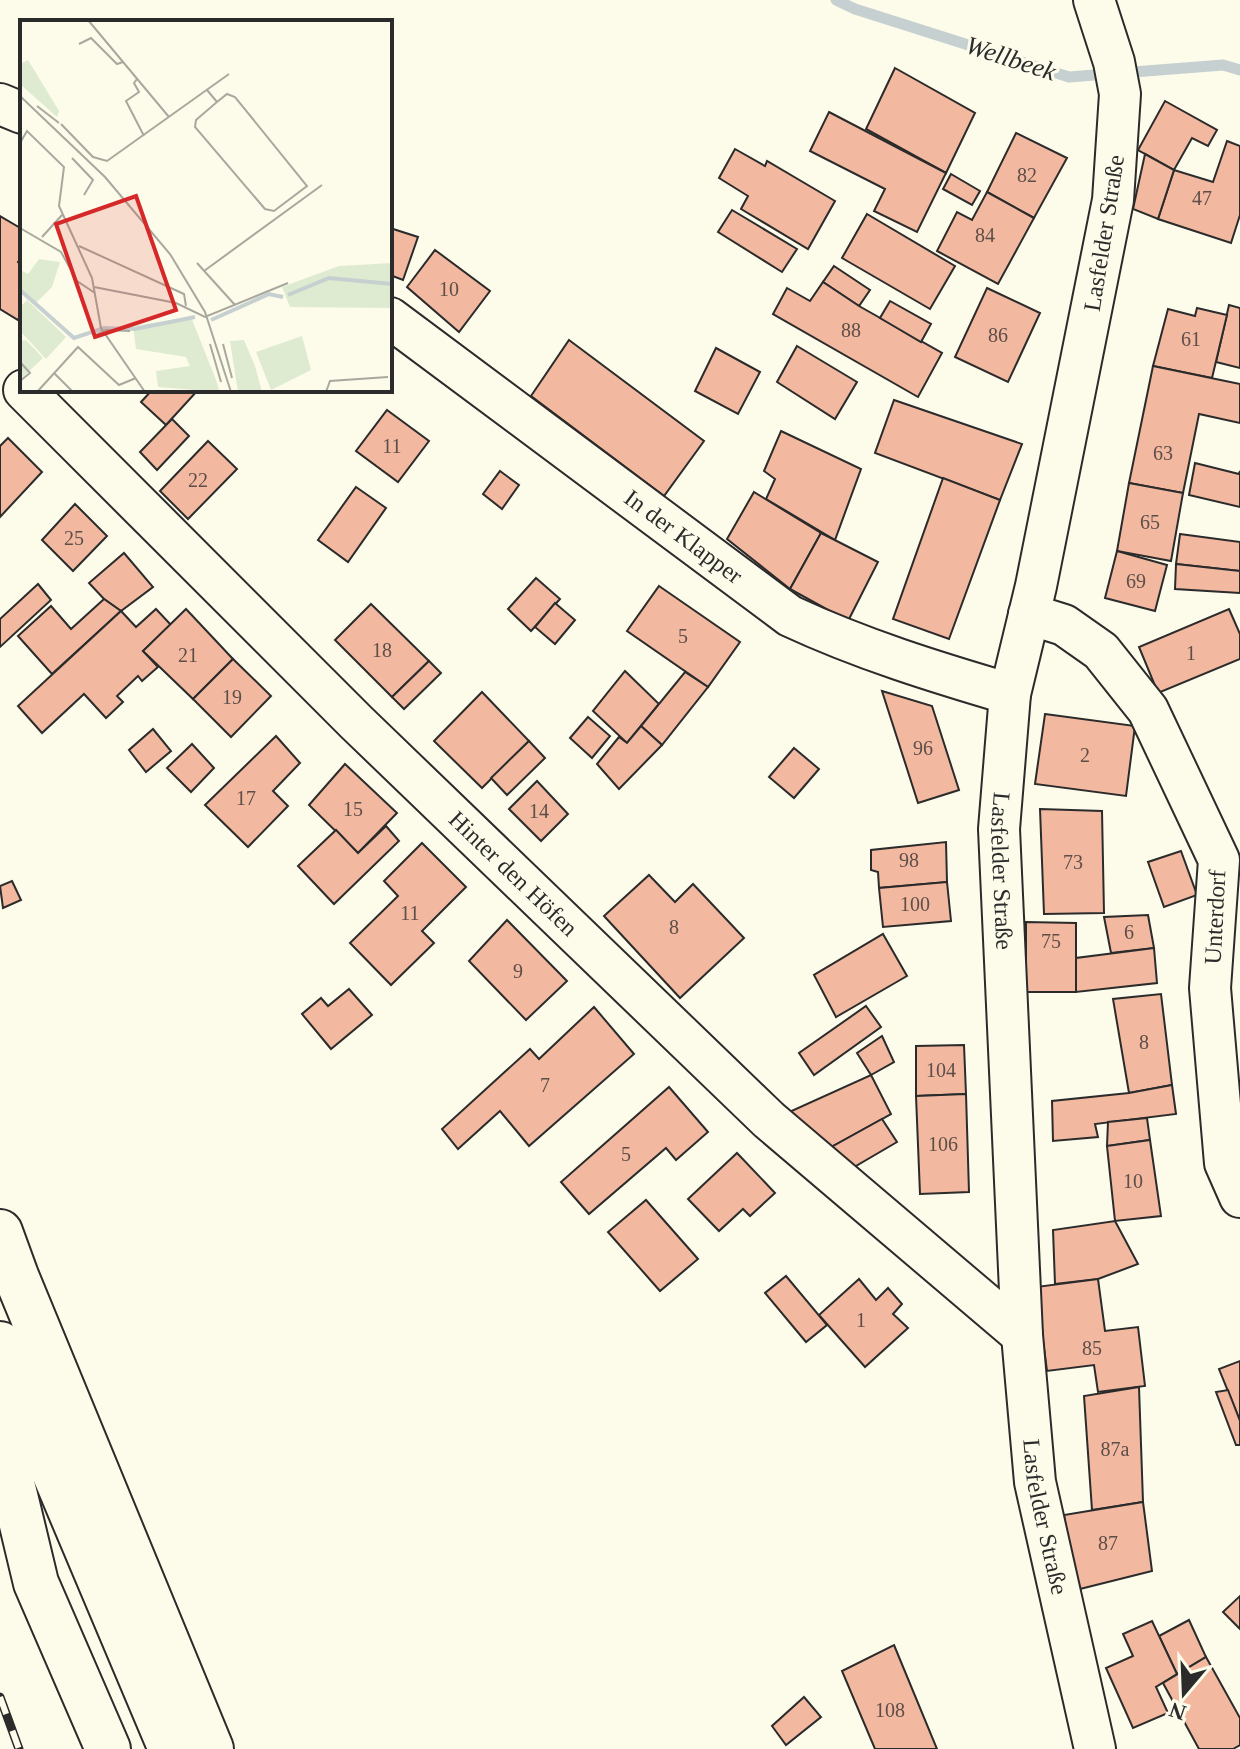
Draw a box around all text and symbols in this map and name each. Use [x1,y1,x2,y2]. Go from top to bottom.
inset map [20,20,392,392]
water label: Wellbeek [962,30,1060,87]
street label: Lasfelder Straße [1079,153,1129,313]
house number: 82 [1017,164,1037,186]
house number: 47 [1192,187,1212,209]
house number: 84 [975,224,995,246]
house number: 10 [439,278,459,300]
house number: 88 [841,319,861,341]
house number: 86 [988,324,1008,346]
house number: 61 [1181,328,1201,350]
house number: 11 [382,435,402,457]
house number: 63 [1153,442,1173,464]
house number: 22 [188,469,208,491]
street label: In der Klapper [620,484,747,589]
house number: 65 [1140,511,1160,533]
house number: 25 [64,527,84,549]
house number: 69 [1126,570,1146,592]
house number: 5 [678,625,688,647]
house number: 18 [372,639,392,661]
house number: 1 [1186,642,1196,664]
house number: 21 [178,644,198,666]
house number: 19 [222,686,242,708]
house number: 96 [913,737,933,759]
house number: 2 [1080,744,1090,766]
house number: 17 [236,787,256,809]
street label: Lasfelder Straße [986,791,1017,950]
house number: 15 [343,798,363,820]
house number: 14 [529,800,549,822]
street label: Hinter den Höfen [444,806,583,941]
house number: 98 [899,849,919,871]
house number: 73 [1063,851,1083,873]
street label: Unterdorf [1200,869,1230,965]
house number: 100 [900,893,930,915]
house number: 11 [400,902,420,924]
house number: 8 [669,916,679,938]
house number: 6 [1124,921,1134,943]
house number: 75 [1041,930,1061,952]
house number: 9 [513,960,523,982]
house number: 8 [1139,1031,1149,1053]
house number: 104 [926,1059,956,1081]
house number: 7 [540,1074,550,1096]
house number: 106 [928,1133,958,1155]
house number: 5 [621,1143,631,1165]
house number: 10 [1123,1170,1143,1192]
house number: 1 [856,1309,866,1331]
house number: 85 [1082,1337,1102,1359]
street label: Lasfelder Straße [1018,1438,1073,1597]
house number: 87a [1101,1438,1130,1460]
house number: 87 [1098,1532,1118,1554]
north arrow [1144,1653,1224,1733]
text: N [1166,1697,1189,1726]
house number: 108 [875,1699,905,1721]

